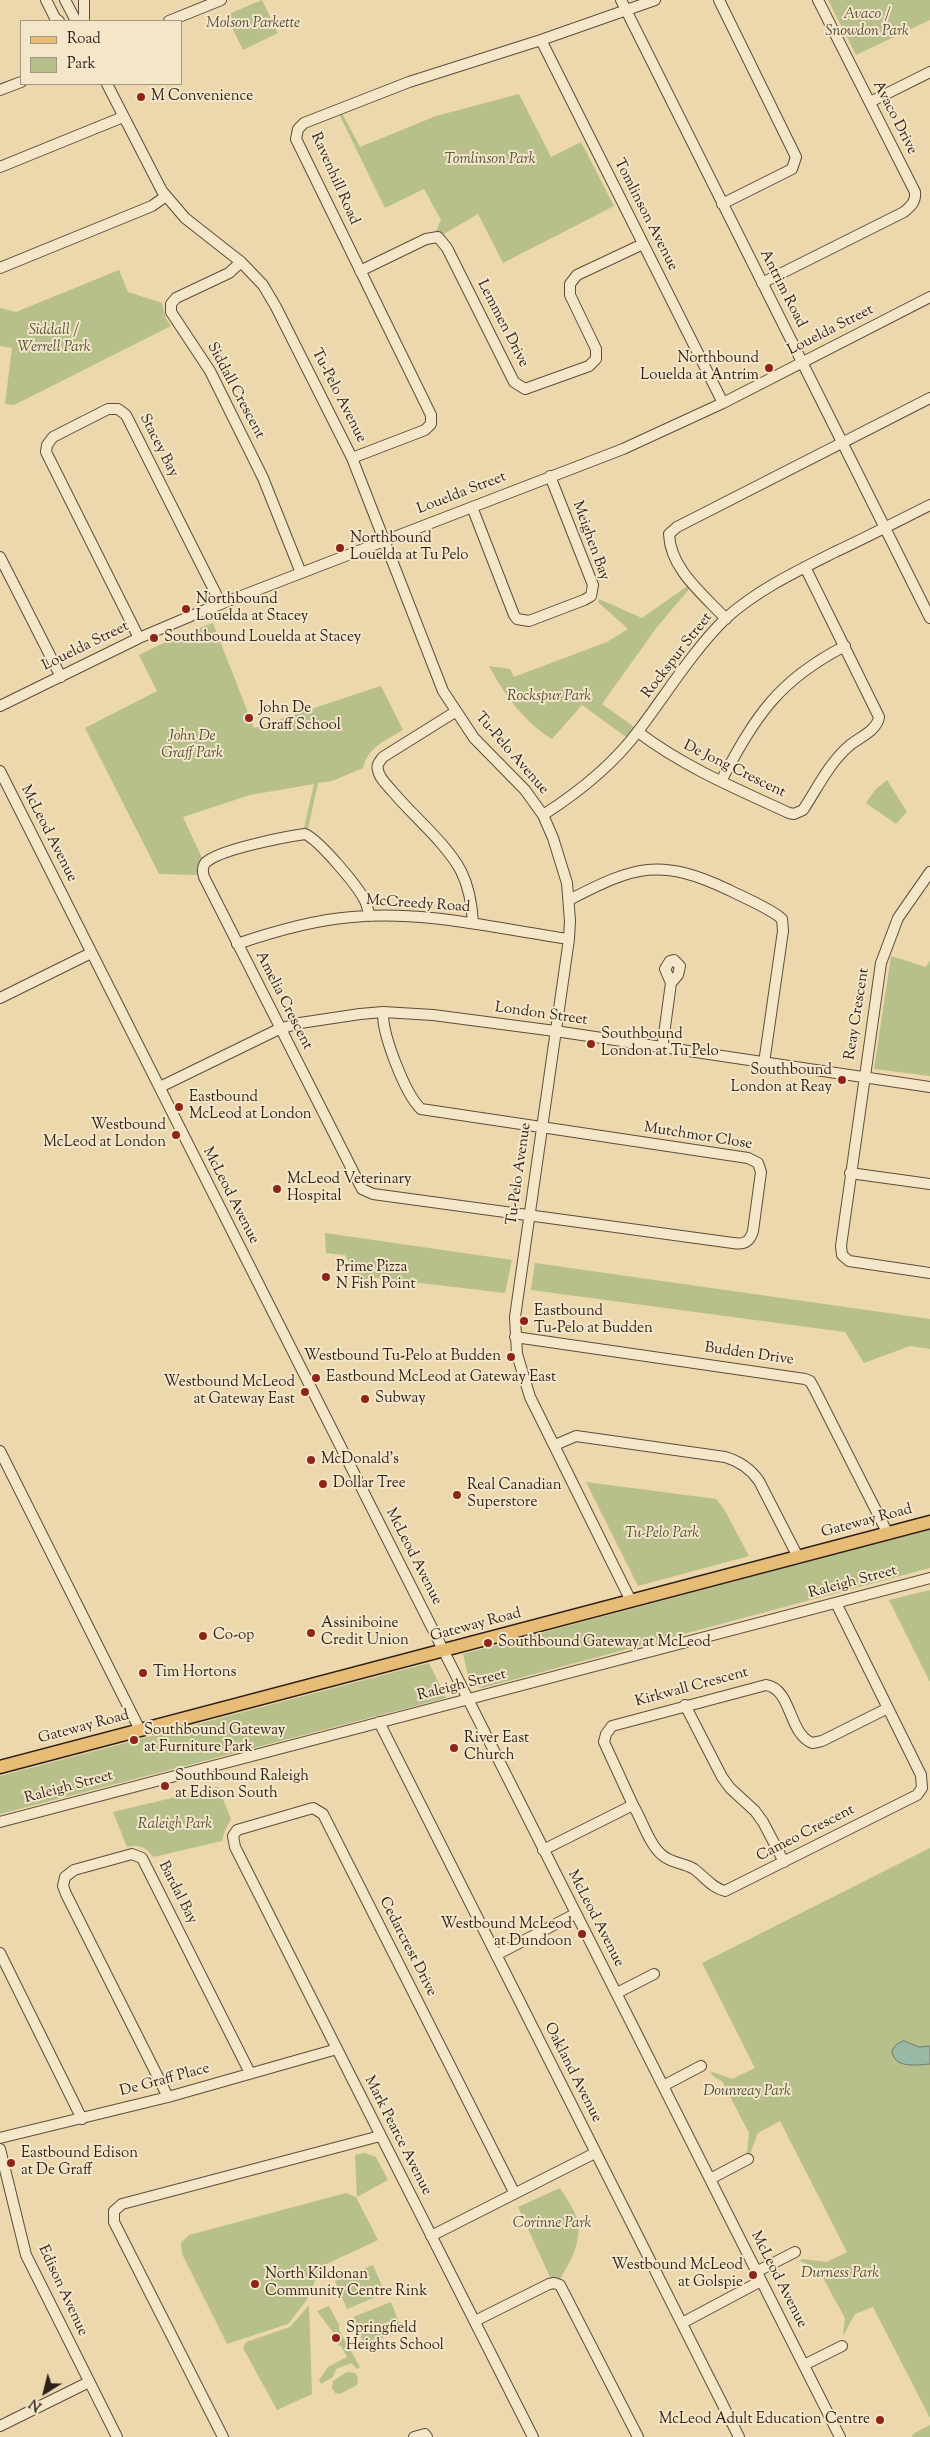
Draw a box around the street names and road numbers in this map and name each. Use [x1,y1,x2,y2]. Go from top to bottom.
street label: Avaco Drive [868,78,920,158]
street label: Ravenhill Road [306,130,362,228]
street label: Tomlinson Avenue [609,156,681,274]
street label: Antrim Road [755,247,809,331]
street label: Lemmen Drive [472,277,532,371]
street label: Louelda Street [785,302,877,360]
street label: Siddall Crescent [202,340,268,442]
street label: Tu-Pelo Avenue [307,346,369,446]
street label: Stacey Bay [134,411,182,481]
street label: Louelda Street [415,469,509,519]
street label: Meighen Bay [567,499,613,583]
street label: Rockspur Street [639,610,717,702]
street label: Louelda Street [40,618,132,676]
street label: Tu-Pelo Avenue [470,709,552,799]
street label: De Jong Crescent [680,737,788,803]
street label: McLeod Avenue [16,783,80,885]
street label: McCreedy Road [365,892,471,918]
street label: Amelia Crescent [250,949,316,1053]
street label: Reay Crescent [842,967,874,1061]
street label: London Street [494,1000,588,1030]
street label: Mutchmor Close [643,1120,753,1154]
street label: Tu-Pelo Avenue [504,1122,536,1226]
street label: McLeod Avenue [198,1145,262,1247]
street label: Budden Drive [703,1340,795,1370]
street label: Gateway Road [820,1501,914,1543]
street label: McLeod Avenue [381,1506,445,1608]
street label: Raleigh Street [807,1563,899,1603]
street label: Gateway Road [429,1605,523,1647]
street label: Kirkwall Crescent [634,1664,750,1712]
street label: Raleigh Street [416,1666,508,1706]
street label: Gateway Road [37,1707,131,1749]
street label: Raleigh Street [23,1768,115,1808]
street label: Cameo Crescent [754,1802,858,1866]
street label: Bardal Bay [154,1859,200,1927]
street label: McLeod Avenue [563,1868,627,1970]
street label: Cedarcrest Drive [374,1894,440,2000]
street label: Oakland Avenue [539,2020,605,2126]
street label: De Graff Place [118,2060,212,2102]
street label: Mark Pearce Avenue [359,2073,435,2199]
street label: McLeod Avenue [746,2229,810,2331]
street label: Edison Avenue [33,2243,91,2339]

